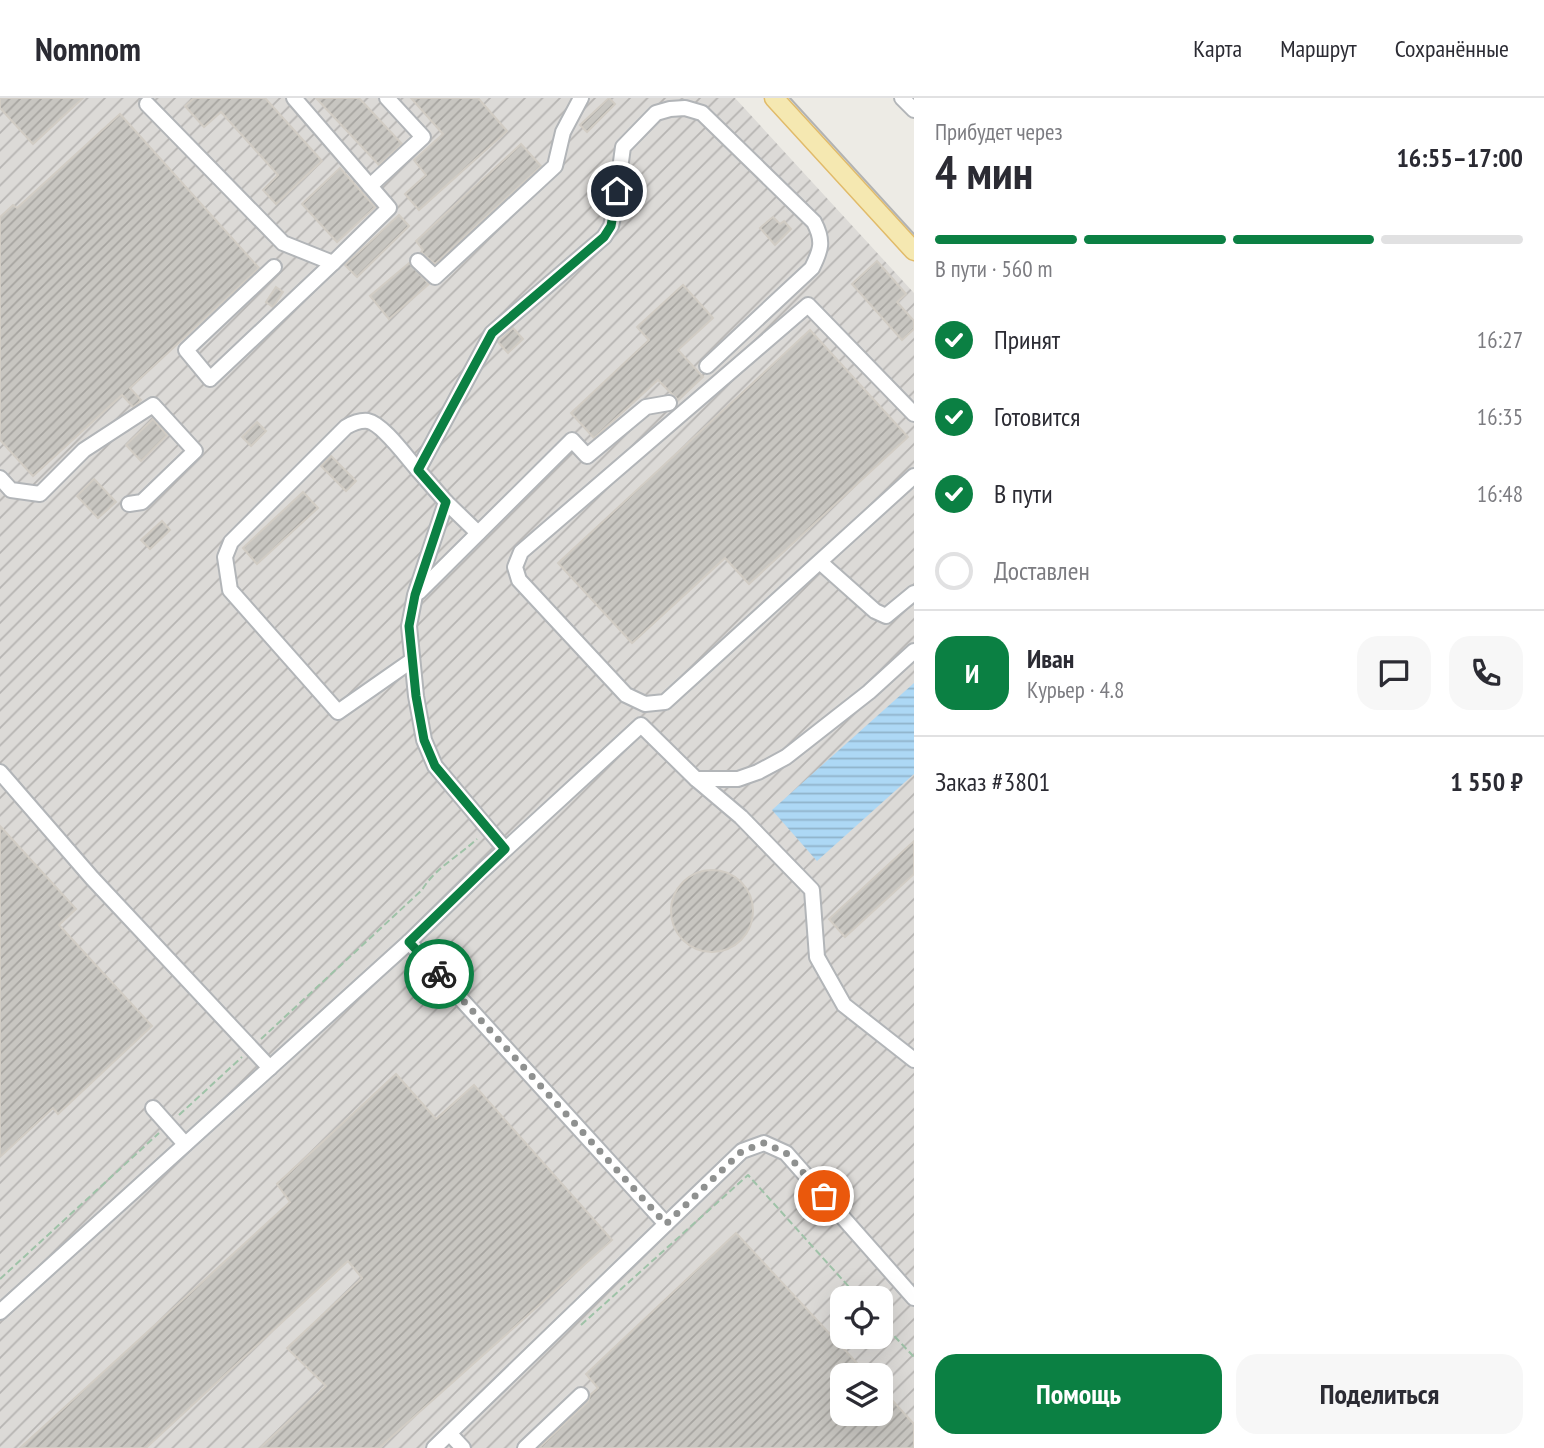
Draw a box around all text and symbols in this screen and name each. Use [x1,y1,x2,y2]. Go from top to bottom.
text: Nomnom [35,27,141,70]
text: Карта [1193,33,1242,64]
text: Маршрут [1280,33,1357,64]
text: Сохранённые [1395,33,1509,64]
text: Прибудет через [935,117,1063,146]
text: 16:55–17:00 [1396,141,1523,174]
text: 4 мин [935,142,1033,202]
pin [587,161,647,221]
icon: home [598,172,636,210]
text: В пути · 560 m [935,254,1052,283]
icon: check [935,321,973,359]
text: Принят [994,323,1060,356]
text: 16:27 [1477,325,1523,354]
icon: check [935,398,973,436]
text: Готовится [994,400,1080,433]
text: 16:35 [1477,402,1523,431]
icon: check [935,475,973,513]
text: В пути [994,477,1053,510]
text: 16:48 [1477,479,1523,508]
text: Доставлен [994,554,1090,587]
button: chat [1357,636,1431,710]
button: phone [1449,636,1523,710]
text: Иван [1027,642,1074,675]
text: И [965,657,979,690]
text: Курьер · 4.8 [1027,675,1124,704]
text: Заказ #3801 [935,765,1050,798]
text: 1 550 ₽ [1450,765,1523,798]
courier [404,939,474,1009]
icon: bike [420,955,458,993]
pin [794,1166,854,1226]
icon: bag [805,1177,843,1215]
map controls [830,1286,893,1426]
button: locate [830,1286,893,1349]
button: Помощь [935,1354,1222,1434]
button: Поделиться [1236,1354,1523,1434]
button: layers [830,1363,893,1426]

